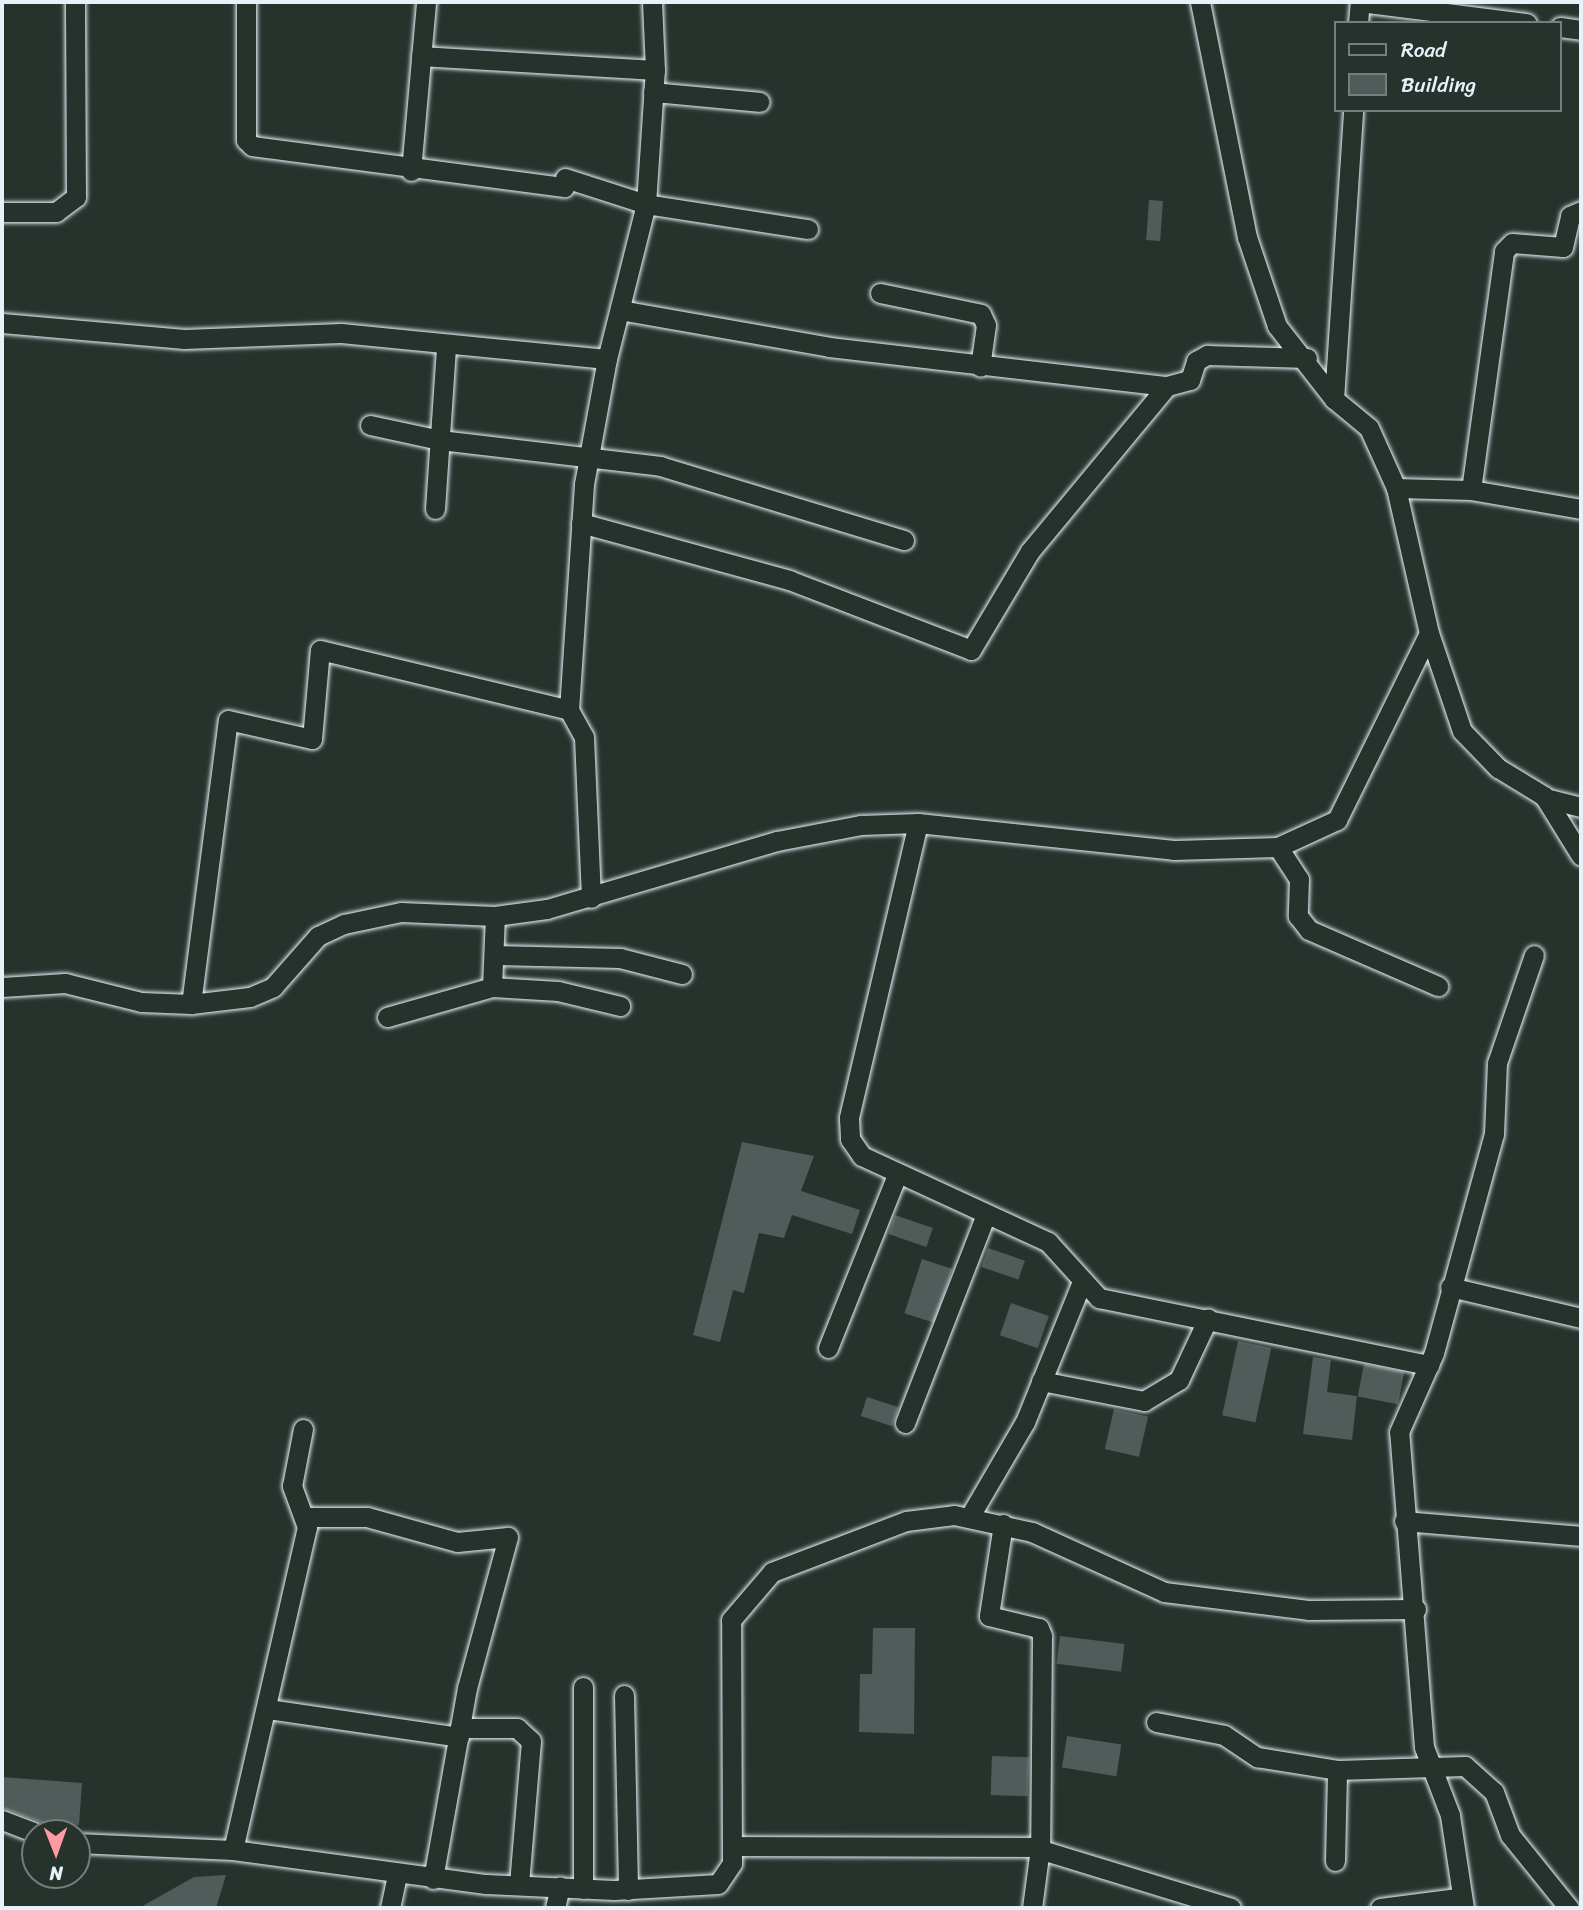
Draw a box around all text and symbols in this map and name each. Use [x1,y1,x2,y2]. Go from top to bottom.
legend [1334,21,1562,112]
text: Road [1401,31,1446,69]
text: Building [1401,66,1476,104]
north arrow [21,1819,91,1889]
text: N [49,1857,63,1890]

